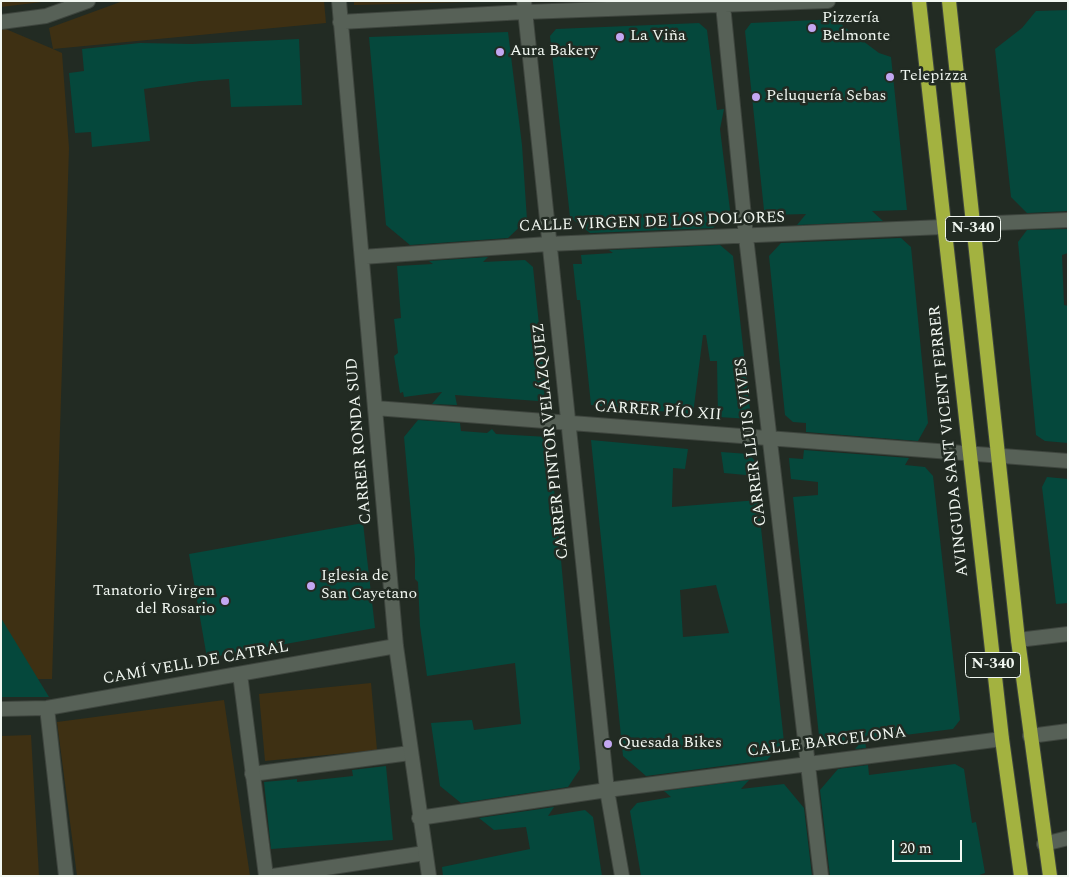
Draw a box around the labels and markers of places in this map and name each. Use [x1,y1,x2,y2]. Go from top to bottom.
place label: Pizzería Belmonte [822,9,890,47]
marker: Pizzería Belmonte [806,22,818,34]
place label: La Viña [630,27,686,47]
marker: La Viña [614,31,626,43]
place label: Aura Bakery [510,42,598,62]
marker: Aura Bakery [494,46,506,58]
place label: Telepizza [900,67,968,87]
marker: Telepizza [884,71,896,83]
place label: Peluquería Sebas [766,87,886,107]
marker: Peluquería Sebas [750,91,762,103]
place label: Iglesia de San Cayetano [321,567,417,605]
marker: Iglesia de San Cayetano [305,580,317,592]
place label: Tanatorio Virgen del Rosario [93,582,215,620]
marker: Tanatorio Virgen del Rosario [219,595,231,607]
place label: Quesada Bikes [618,734,722,754]
marker: Quesada Bikes [602,738,614,750]

